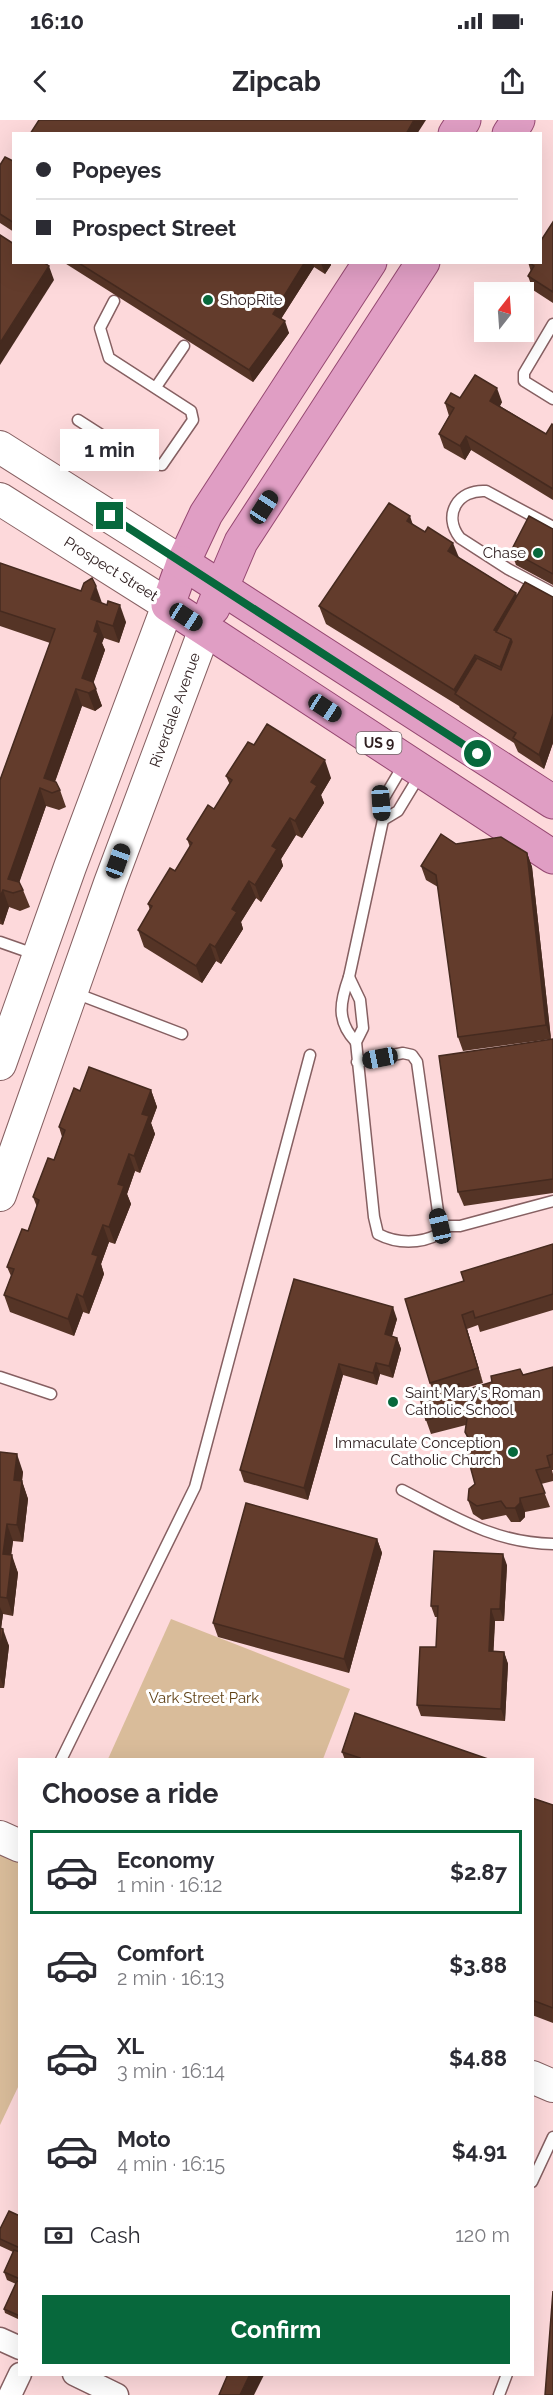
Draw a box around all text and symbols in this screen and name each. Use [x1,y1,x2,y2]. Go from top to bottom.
text: 16:10 [30,8,84,34]
icon: back [24,65,57,98]
icon: share [496,65,529,98]
text: Zipcab [232,66,321,97]
text: Popeyes [72,157,161,183]
text: Prospect Street [72,215,236,241]
north arrow [474,282,534,342]
map controls [474,282,534,342]
place label: ShopRite [220,291,283,309]
marker: ShopRite [201,293,215,307]
callout: 1 min [60,429,160,471]
text: 1 min [84,438,135,462]
car [247,487,281,527]
route end [96,502,123,529]
street label: Prospect Street [61,533,161,605]
place label: Chase [483,544,526,562]
marker: Chase [531,546,545,560]
car [166,600,206,634]
street label: Riverdale Avenue [146,650,204,770]
car [305,691,345,725]
road number: US 9 [356,732,401,754]
route start [464,740,491,767]
car [371,784,391,822]
car [103,841,133,881]
car [361,1046,399,1070]
car [427,1206,453,1246]
place label: Saint Mary's Roman Catholic School [405,1384,541,1419]
marker: Saint Mary's Roman Catholic School [386,1395,400,1409]
place label: Immaculate Conception Catholic Church [335,1434,501,1469]
marker: Immaculate Conception Catholic Church [506,1445,520,1459]
park label: Vark Street Park [149,1689,259,1707]
text: Choose a ride [42,1778,218,1809]
icon: car [45,1845,99,1899]
text: Economy [117,1847,215,1873]
text: $2.87 [450,1859,507,1885]
text: 1 min · 16:12 [117,1873,222,1897]
icon: car [45,1938,99,1992]
text: Comfort [117,1940,204,1966]
text: $3.88 [449,1952,507,1978]
text: 2 min · 16:13 [117,1966,225,1990]
icon: car [45,2031,99,2085]
text: XL [117,2033,144,2059]
text: $4.88 [449,2045,507,2071]
text: 3 min · 16:14 [117,2059,225,2083]
icon: car [45,2124,99,2178]
text: Moto [117,2126,171,2152]
text: $4.91 [452,2138,507,2164]
text: 4 min · 16:15 [117,2152,225,2176]
icon: cash [42,2219,75,2252]
text: Cash [90,2222,141,2248]
text: 120 m [455,2223,510,2247]
button: Confirm [42,2295,510,2364]

